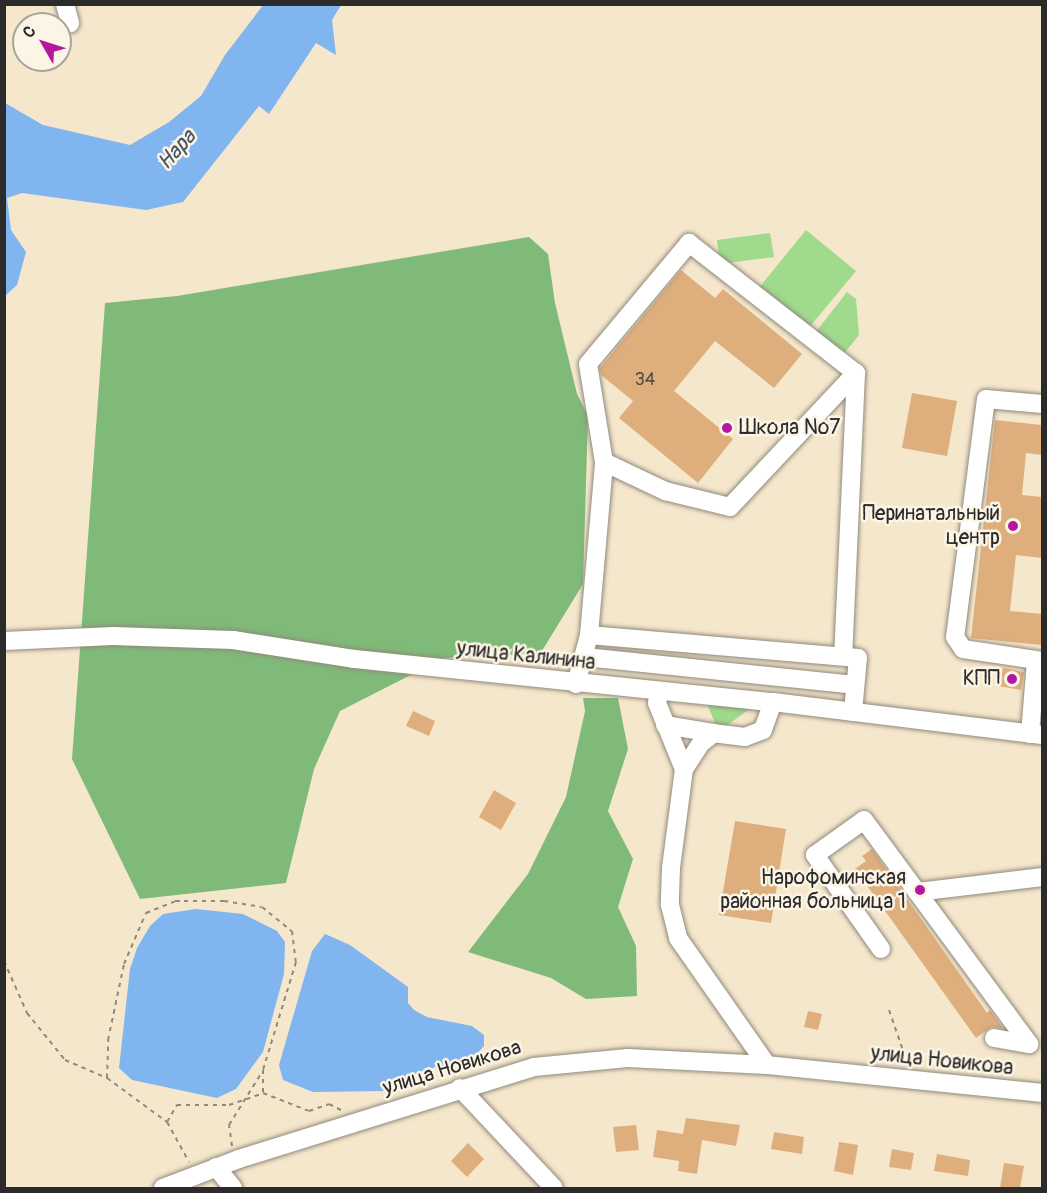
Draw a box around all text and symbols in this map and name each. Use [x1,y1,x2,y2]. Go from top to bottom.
north arrow [12,12,72,72]
text: С [19,22,40,42]
water label: Нара [152,125,202,175]
house number: 34 [635,369,655,391]
place label: Школа №7 [739,415,840,441]
marker: Школа №7 [720,421,734,435]
place label: Перинатальный центр [862,501,1000,551]
marker: Перинатальный центр [1004,517,1022,535]
street label: улица Калинина [455,636,597,676]
place label: КПП [963,666,1000,692]
marker: КПП [1005,672,1019,686]
place label: Нарофоминская районная больница 1 [720,865,906,915]
marker: Нарофоминская районная больница 1 [911,881,929,899]
street label: улица Новикова [380,1035,524,1101]
street label: улица Новикова [869,1041,1015,1081]

